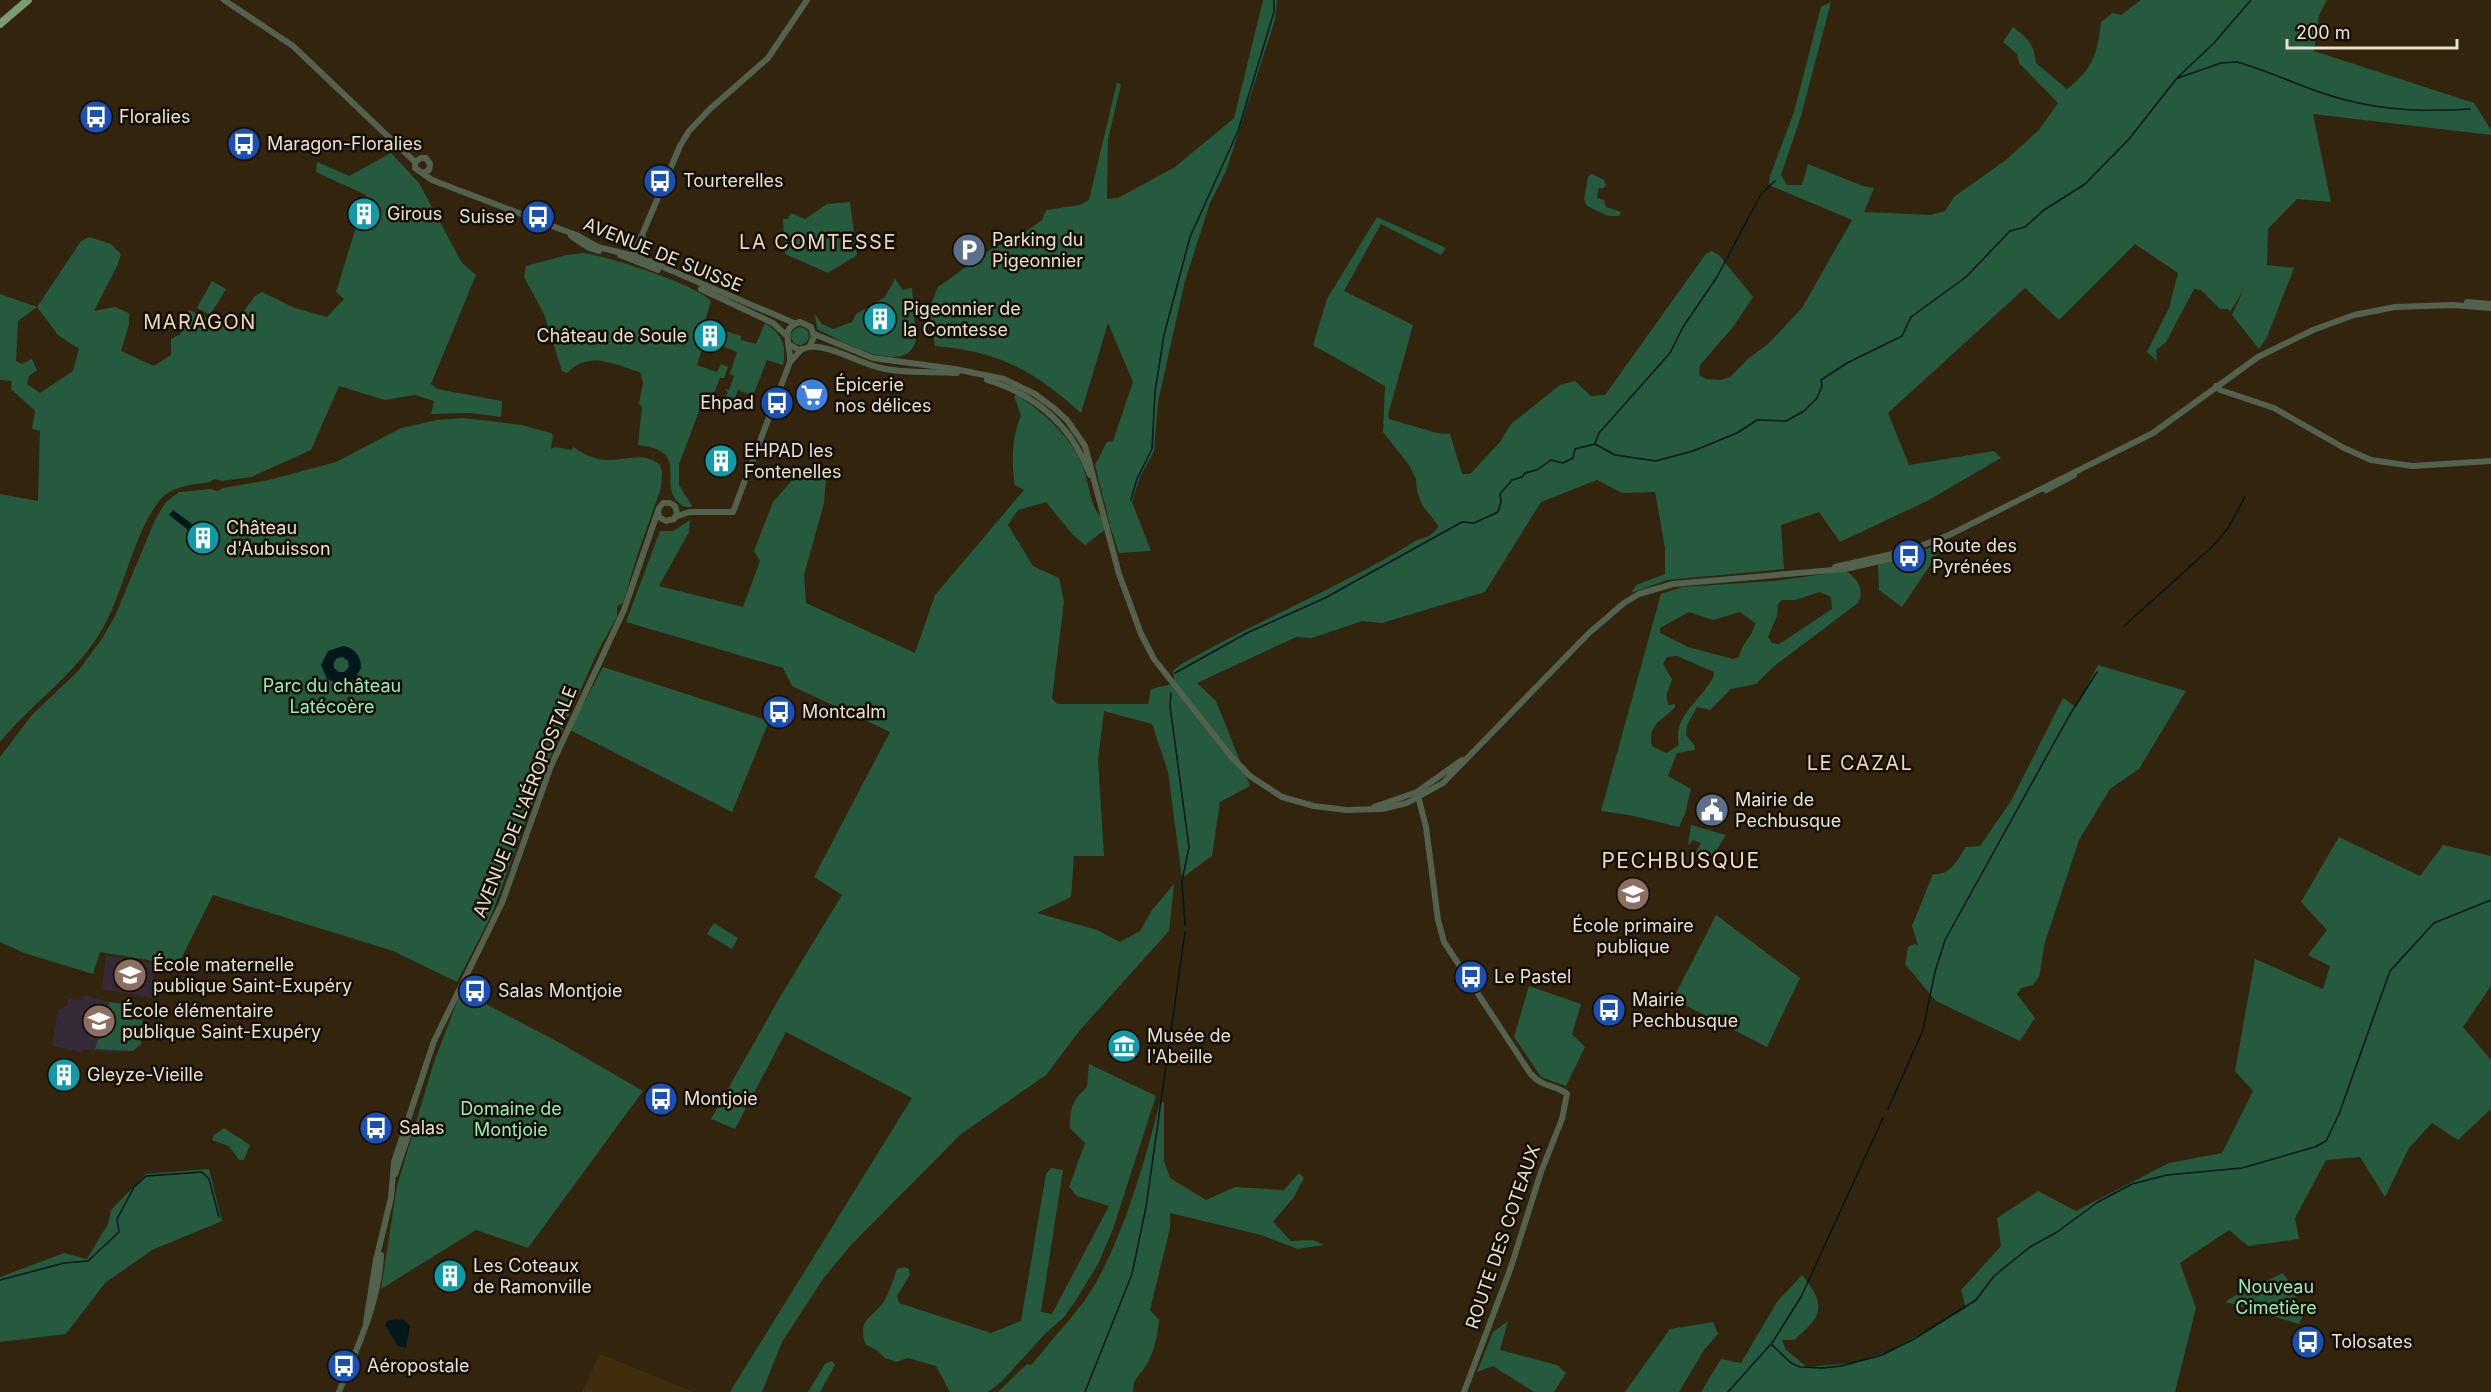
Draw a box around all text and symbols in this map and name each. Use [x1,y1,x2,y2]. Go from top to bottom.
scale bar [2287,12,2456,50]
text: 200 m [2296,22,2351,43]
bus stop icon: Floralies [78,99,114,135]
place label: Floralies [119,106,190,127]
bus stop icon: Maragon-Floralies [226,126,262,162]
place label: Maragon-Floralies [267,133,422,154]
bus stop icon: Tourterelles [642,163,678,199]
place label: Tourterelles [683,170,784,191]
building icon: Girous [346,196,382,232]
bus stop icon: Suisse [520,199,556,235]
place label: Girous [387,203,442,224]
place label: Suisse [459,206,515,227]
street label: AVENUE DE SUISSE [581,213,746,296]
place label: Parking du Pigeonnier [992,229,1083,271]
district label: LA COMTESSE [739,230,897,254]
parking icon: Parking du Pigeonnier [951,232,987,268]
place label: Pigeonnier de la Comtesse [903,298,1021,340]
building icon: Pigeonnier de la Comtesse [862,301,898,337]
district label: MARAGON [143,310,257,334]
building icon: Château de Soule [692,318,728,354]
place label: Château de Soule [536,325,687,346]
place label: Épicerie nos délices [835,373,932,416]
supermarket icon: Épicerie nos délices [794,377,830,413]
bus stop icon: Ehpad [759,385,795,421]
place label: Ehpad [700,392,754,413]
place label: EHPAD les Fontenelles [744,440,841,482]
building icon: EHPAD les Fontenelles [703,443,739,479]
place label: Château d'Aubuisson [226,517,331,559]
building icon: Château d'Aubuisson [185,520,221,556]
place label: Route des Pyrénées [1932,535,2017,577]
bus stop icon: Route des Pyrénées [1891,538,1927,574]
park label: Parc du château Latécoère [263,675,401,717]
street label: AVENUE DE L'AÉROPOSTALE [468,683,581,921]
bus stop icon: Montcalm [761,694,797,730]
place label: Montcalm [802,701,886,722]
district label: LE CAZAL [1807,751,1913,775]
place label: Mairie de Pechbusque [1735,789,1841,831]
public building icon: Mairie de Pechbusque [1694,792,1730,828]
district label: PECHBUSQUE [1601,848,1761,873]
school or university icon: École primaire publique [1615,876,1651,912]
place label: École primaire publique [1572,914,1694,957]
place label: École maternelle publique Saint-Exupéry [153,953,352,996]
school or university icon: École maternelle publique Saint-Exupéry [112,957,148,993]
bus stop icon: Le Pastel [1453,959,1489,995]
place label: Le Pastel [1494,966,1571,987]
bus stop icon: Salas Montjoie [457,973,493,1009]
place label: Salas Montjoie [498,980,622,1001]
place label: Mairie Pechbusque [1632,989,1738,1031]
bus stop icon: Mairie Pechbusque [1591,992,1627,1028]
place label: École élémentaire publique Saint-Exupéry [122,999,321,1042]
school or university icon: École élémentaire publique Saint-Exupéry [81,1003,117,1039]
place label: Musée de l'Abeille [1147,1025,1231,1067]
museum icon: Musée de l'Abeille [1106,1028,1142,1064]
building icon: Gleyze-Vieille [46,1057,82,1093]
place label: Gleyze-Vieille [87,1064,203,1085]
bus stop icon: Montjoie [643,1081,679,1117]
place label: Montjoie [684,1088,758,1109]
park label: Domaine de Montjoie [460,1098,562,1140]
bus stop icon: Salas [358,1110,394,1146]
place label: Salas [399,1117,445,1138]
street label: ROUTE DES COTEAUX [1461,1142,1544,1332]
place label: Les Coteaux de Ramonville [473,1255,592,1297]
building icon: Les Coteaux de Ramonville [432,1258,468,1294]
park label: Nouveau Cimetière [2235,1276,2317,1318]
bus stop icon: Tolosates [2290,1324,2326,1360]
place label: Tolosates [2331,1331,2412,1352]
bus stop icon: Aéropostale [326,1348,362,1384]
place label: Aéropostale [367,1355,469,1376]

